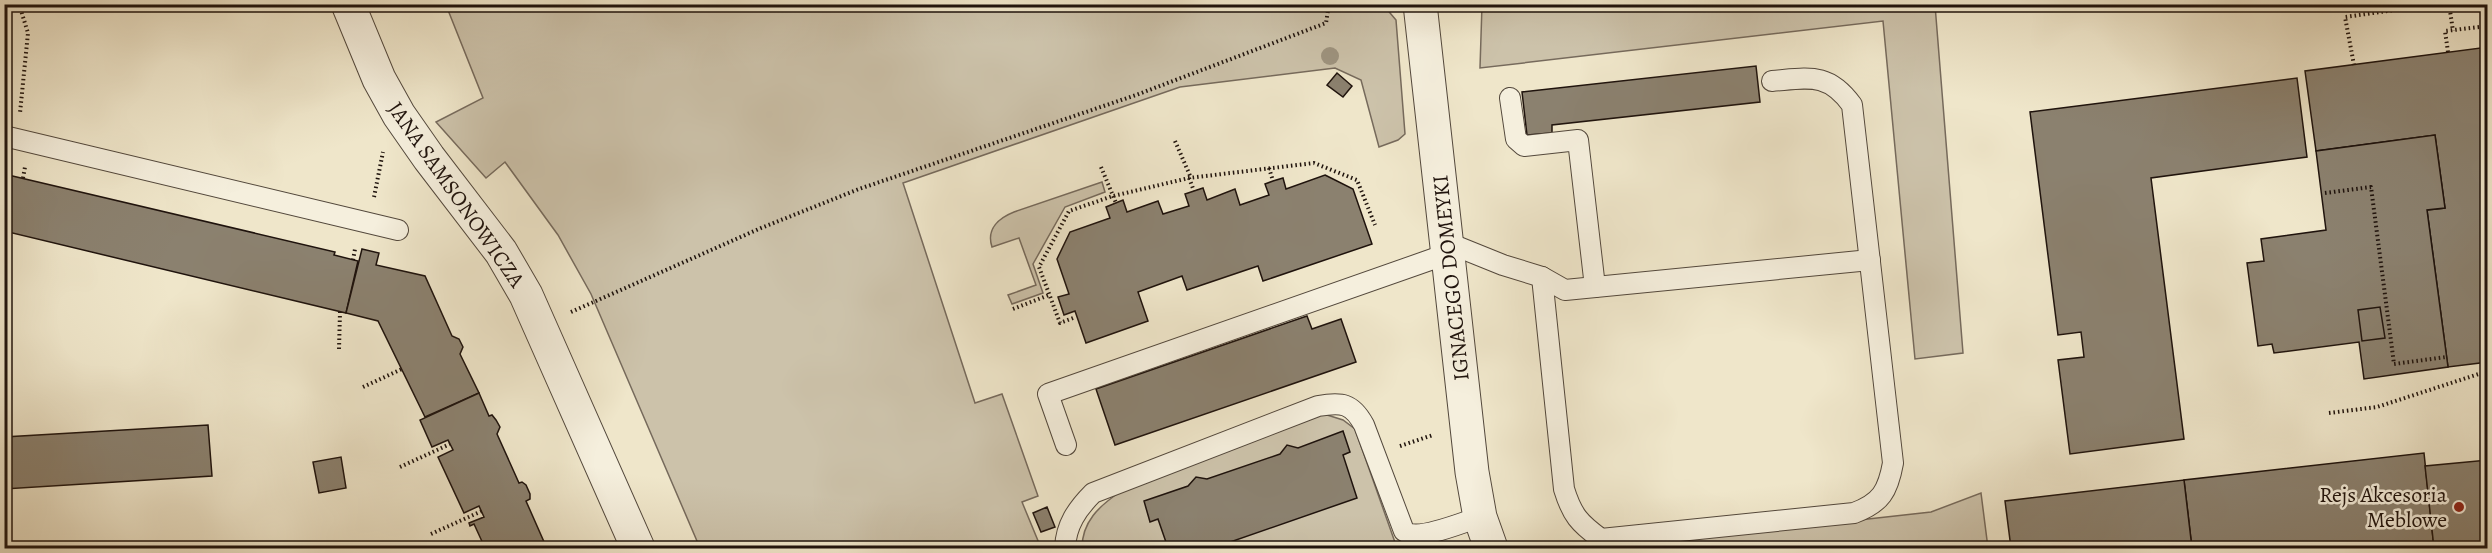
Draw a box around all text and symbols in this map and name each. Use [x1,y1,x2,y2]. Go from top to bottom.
street label: JANA SAMSONOWICZA [381,96,532,294]
street label: IGNACEGO DOMEYKI [1425,174,1477,382]
place label: Rejs Akcesoria Meblowe [2319,480,2448,535]
marker: Rejs Akcesoria Meblowe [2452,500,2466,514]

